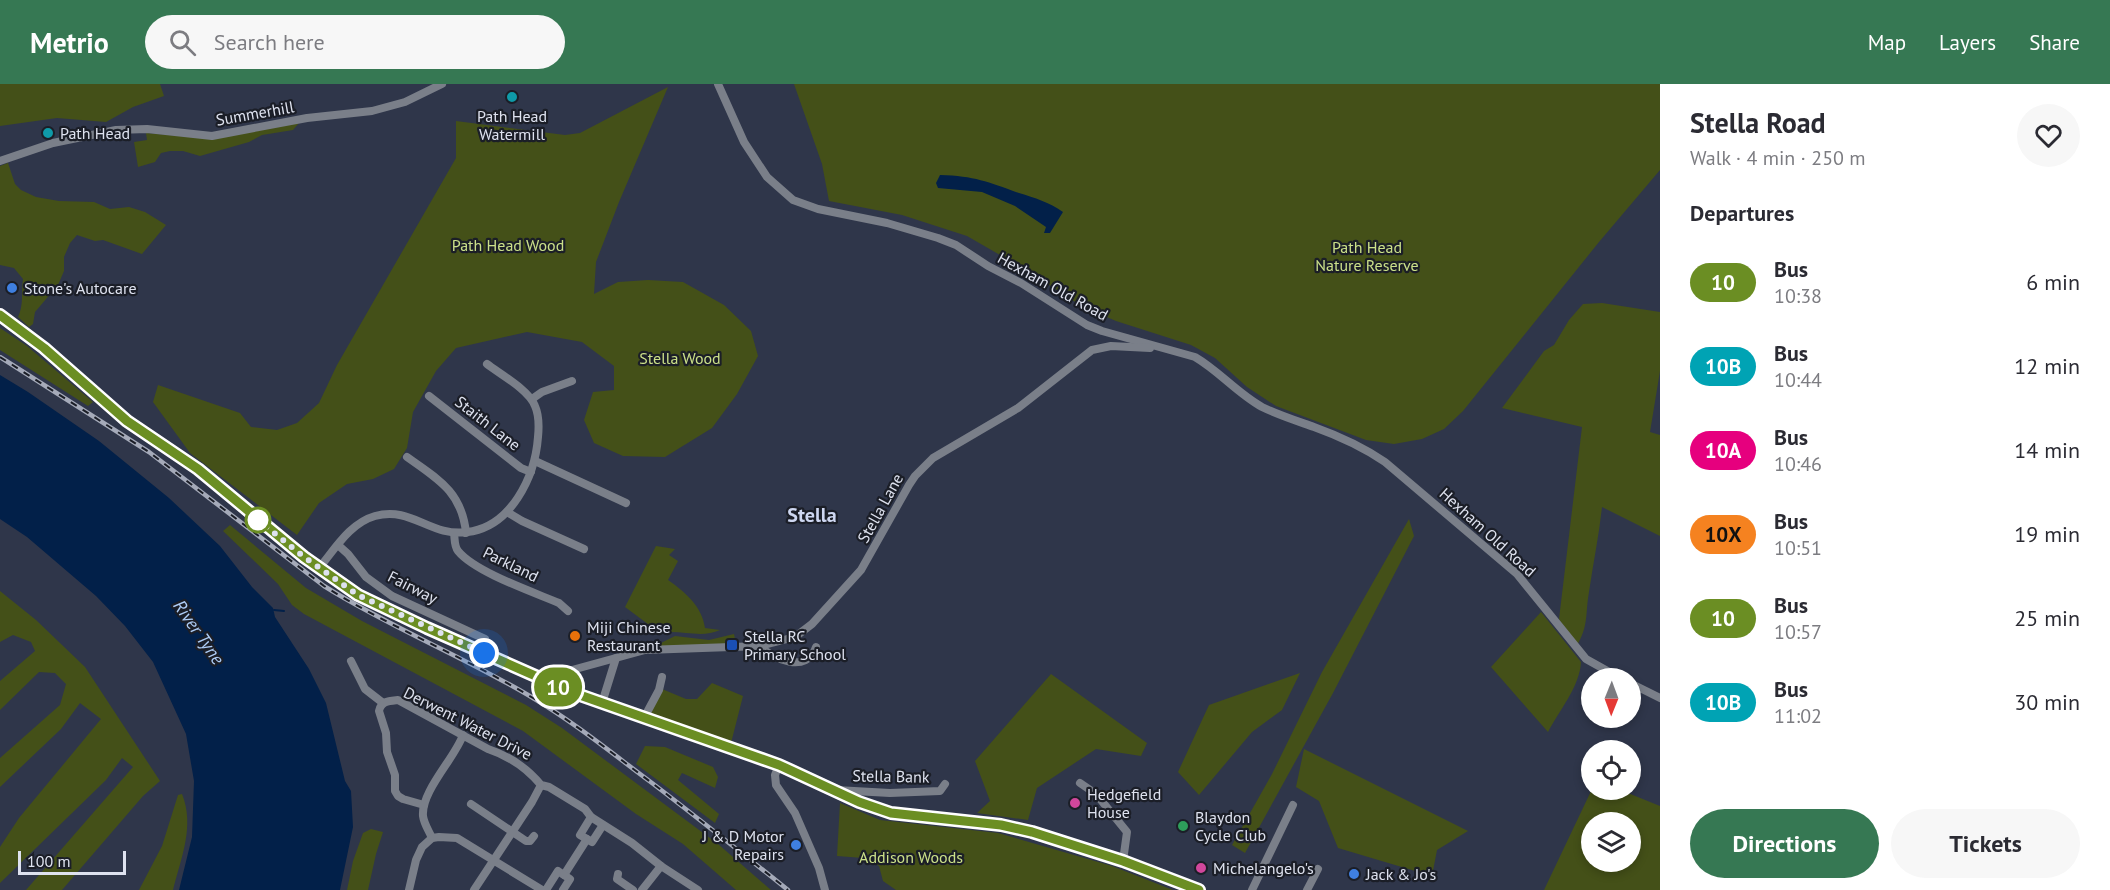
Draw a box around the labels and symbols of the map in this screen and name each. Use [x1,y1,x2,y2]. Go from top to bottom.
marker: Path Head Watermill [505,90,519,104]
street label: Summerhill [214,96,296,130]
place label: Path Head Watermill [477,106,547,144]
place label: Path Head [60,123,130,143]
marker: Path Head [41,126,55,140]
park label: Path Head Wood [452,235,564,255]
park label: Path Head Nature Reserve [1315,237,1419,275]
street label: Hexham Old Road [994,247,1112,325]
place label: Stone's Autocare [24,278,137,298]
marker: Stone's Autocare [5,281,19,295]
park label: Stella Wood [639,348,721,368]
street label: Staith Lane [451,391,525,455]
street label: Stella Lane [853,470,907,546]
street label: Hexham Old Road [1436,483,1540,581]
district label: Stella [787,502,837,528]
unlabelled marker [245,507,271,533]
street label: Parkland [480,542,542,586]
street label: Fairway [385,566,442,608]
water label: River Tyne [168,595,230,669]
place label: Miji Chinese Restaurant [587,617,671,655]
place label: Stella RC Primary School [744,626,846,664]
marker: Miji Chinese Restaurant [568,629,582,643]
your location [469,638,499,668]
marker: Stella RC Primary School [725,638,739,652]
line badge: 10 [531,668,585,706]
north arrow [1581,668,1641,728]
street label: Derwent Water Drive [400,682,536,764]
street label: Stella Bank [852,765,930,787]
place label: Hedgefield House [1087,784,1161,822]
marker: Hedgefield House [1068,796,1082,810]
place label: Blaydon Cycle Club [1195,807,1266,845]
marker: Blaydon Cycle Club [1176,819,1190,833]
place label: J & D Motor Repairs [702,826,785,864]
marker: J & D Motor Repairs [789,838,803,852]
park label: Addison Woods [859,847,963,867]
scale bar [18,848,126,876]
place label: Michelangelo's [1213,858,1314,878]
marker: Michelangelo's [1194,861,1208,875]
place label: Jack & Jo's [1365,864,1436,884]
marker: Jack & Jo's [1347,867,1361,881]

